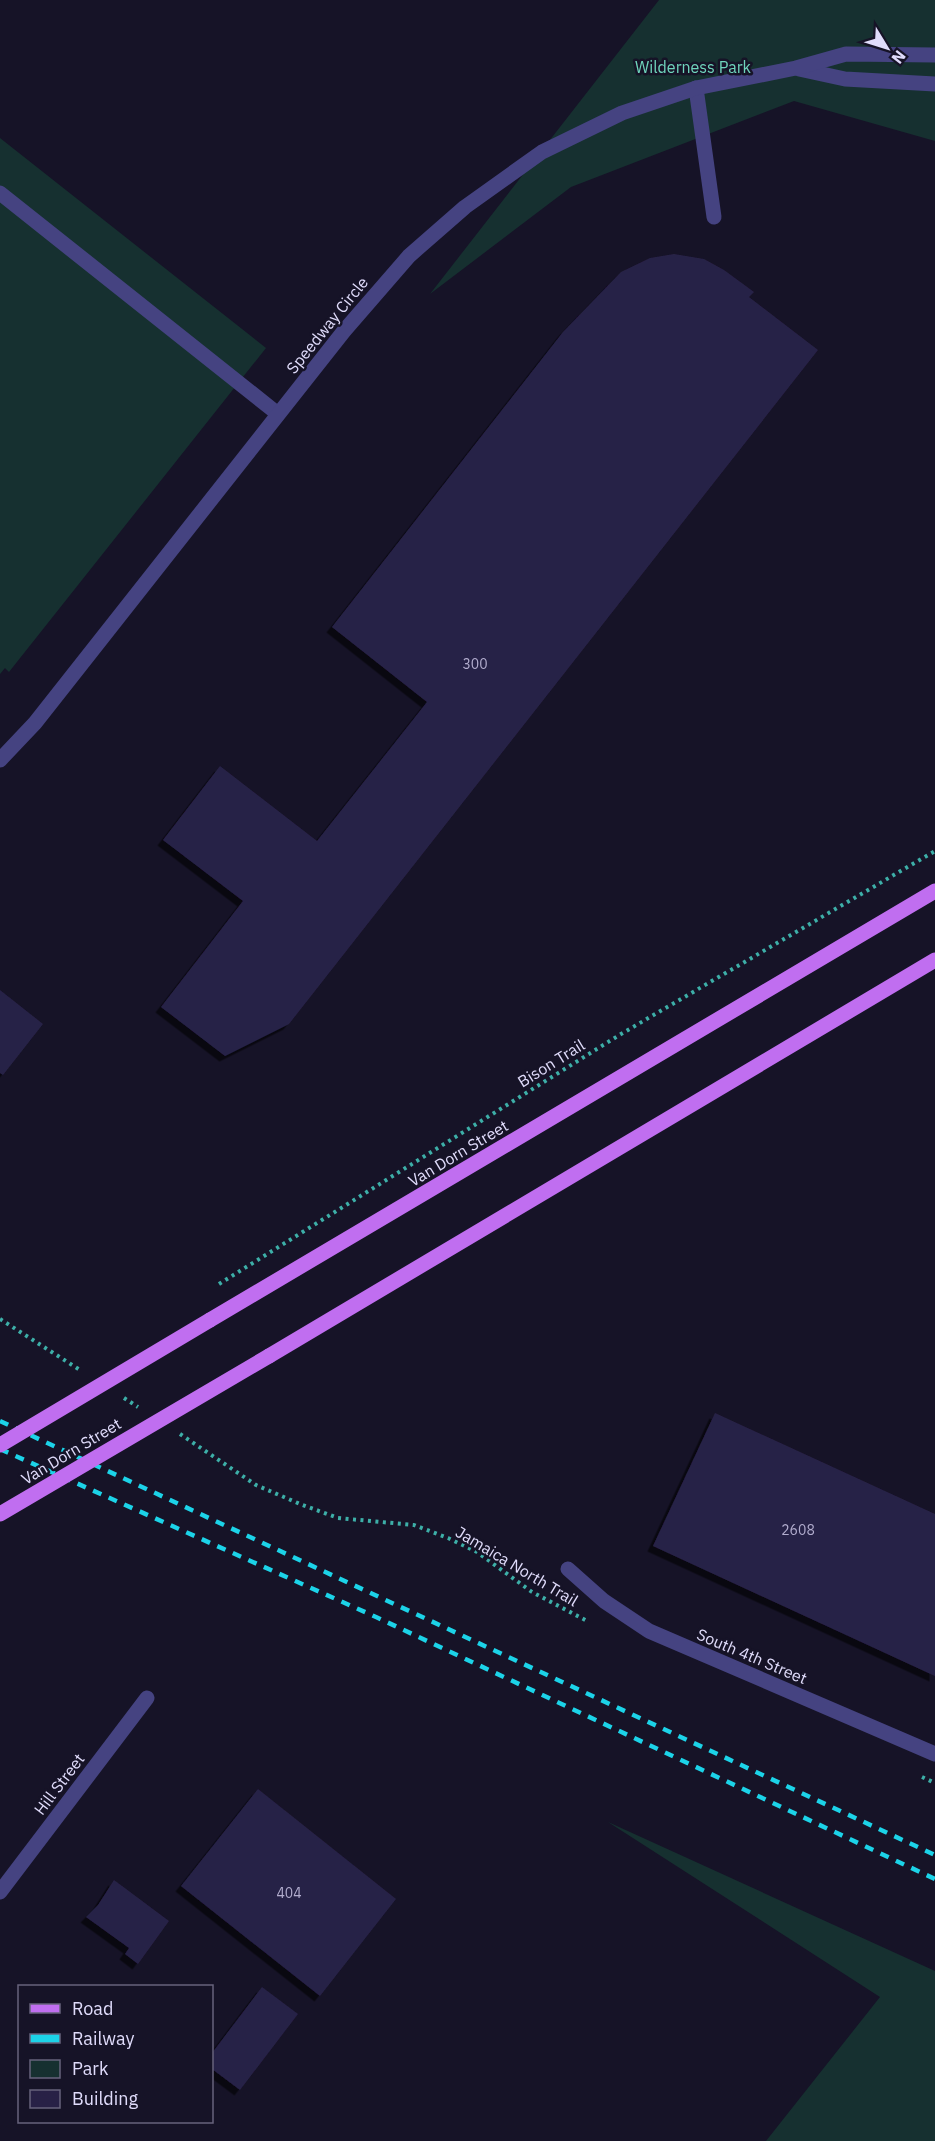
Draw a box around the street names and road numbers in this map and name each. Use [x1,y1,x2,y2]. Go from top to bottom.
street label: Speedway Circle [282,272,372,377]
street label: Bison Trail [514,1035,588,1091]
street label: Van Dorn Street [404,1115,512,1191]
street label: Van Dorn Street [17,1413,125,1489]
street label: Jamaica North Trail [452,1522,582,1610]
street label: South 4th Street [694,1624,810,1688]
street label: Hill Street [29,1749,89,1819]

